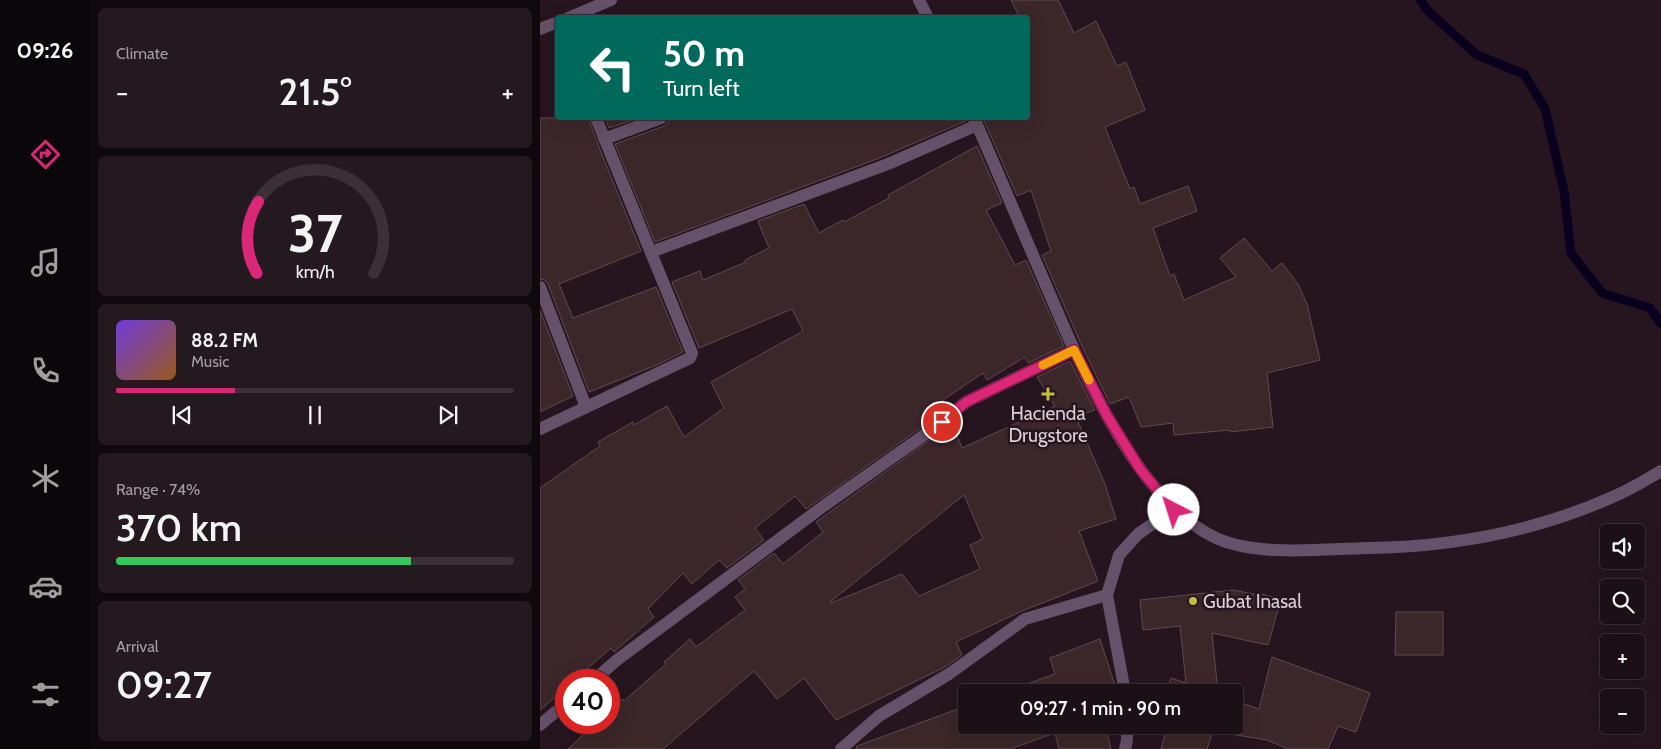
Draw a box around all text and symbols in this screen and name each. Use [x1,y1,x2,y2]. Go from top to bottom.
text: 50 m [663,32,745,75]
icon: left [580,35,645,100]
text: 09:26 [17,37,73,64]
text: Climate [116,44,168,63]
text: 21.5° [278,68,352,115]
text: − [116,75,128,109]
text: + [502,75,514,109]
text: Turn left [663,75,740,102]
icon: directions [28,137,63,172]
text: 37 [288,202,343,265]
icon: music [28,245,63,280]
text: km/h [295,261,335,282]
text: 88.2 FM [191,329,258,352]
text: Music [191,352,229,371]
icon: phone [28,353,63,388]
marker: Hacienda Drugstore [1042,388,1054,400]
icon: previous [168,401,196,429]
icon: pause [301,401,329,429]
icon: next [434,401,462,429]
pin [921,401,963,443]
place label: Hacienda Drugstore [1008,402,1088,447]
icon: arrive [928,408,956,436]
icon: climate [28,461,63,496]
text: Range · 74% [116,480,200,499]
position arrow [1147,483,1199,535]
text: 370 km [116,504,242,551]
map controls [1600,524,1645,734]
button: sound [1600,524,1645,569]
icon: car [28,569,63,604]
button: search [1600,579,1645,624]
place label: Gubat Inasal [1203,590,1302,613]
marker: Gubat Inasal [1187,595,1199,607]
button: + [1600,634,1645,679]
text: Arrival [116,637,159,656]
text: 09:27 [116,661,212,708]
speed limit sign: 40 [555,669,620,734]
icon: filters [28,677,63,712]
button: − [1600,689,1645,734]
text: 09:27 · 1 min · 90 m [1020,697,1181,720]

